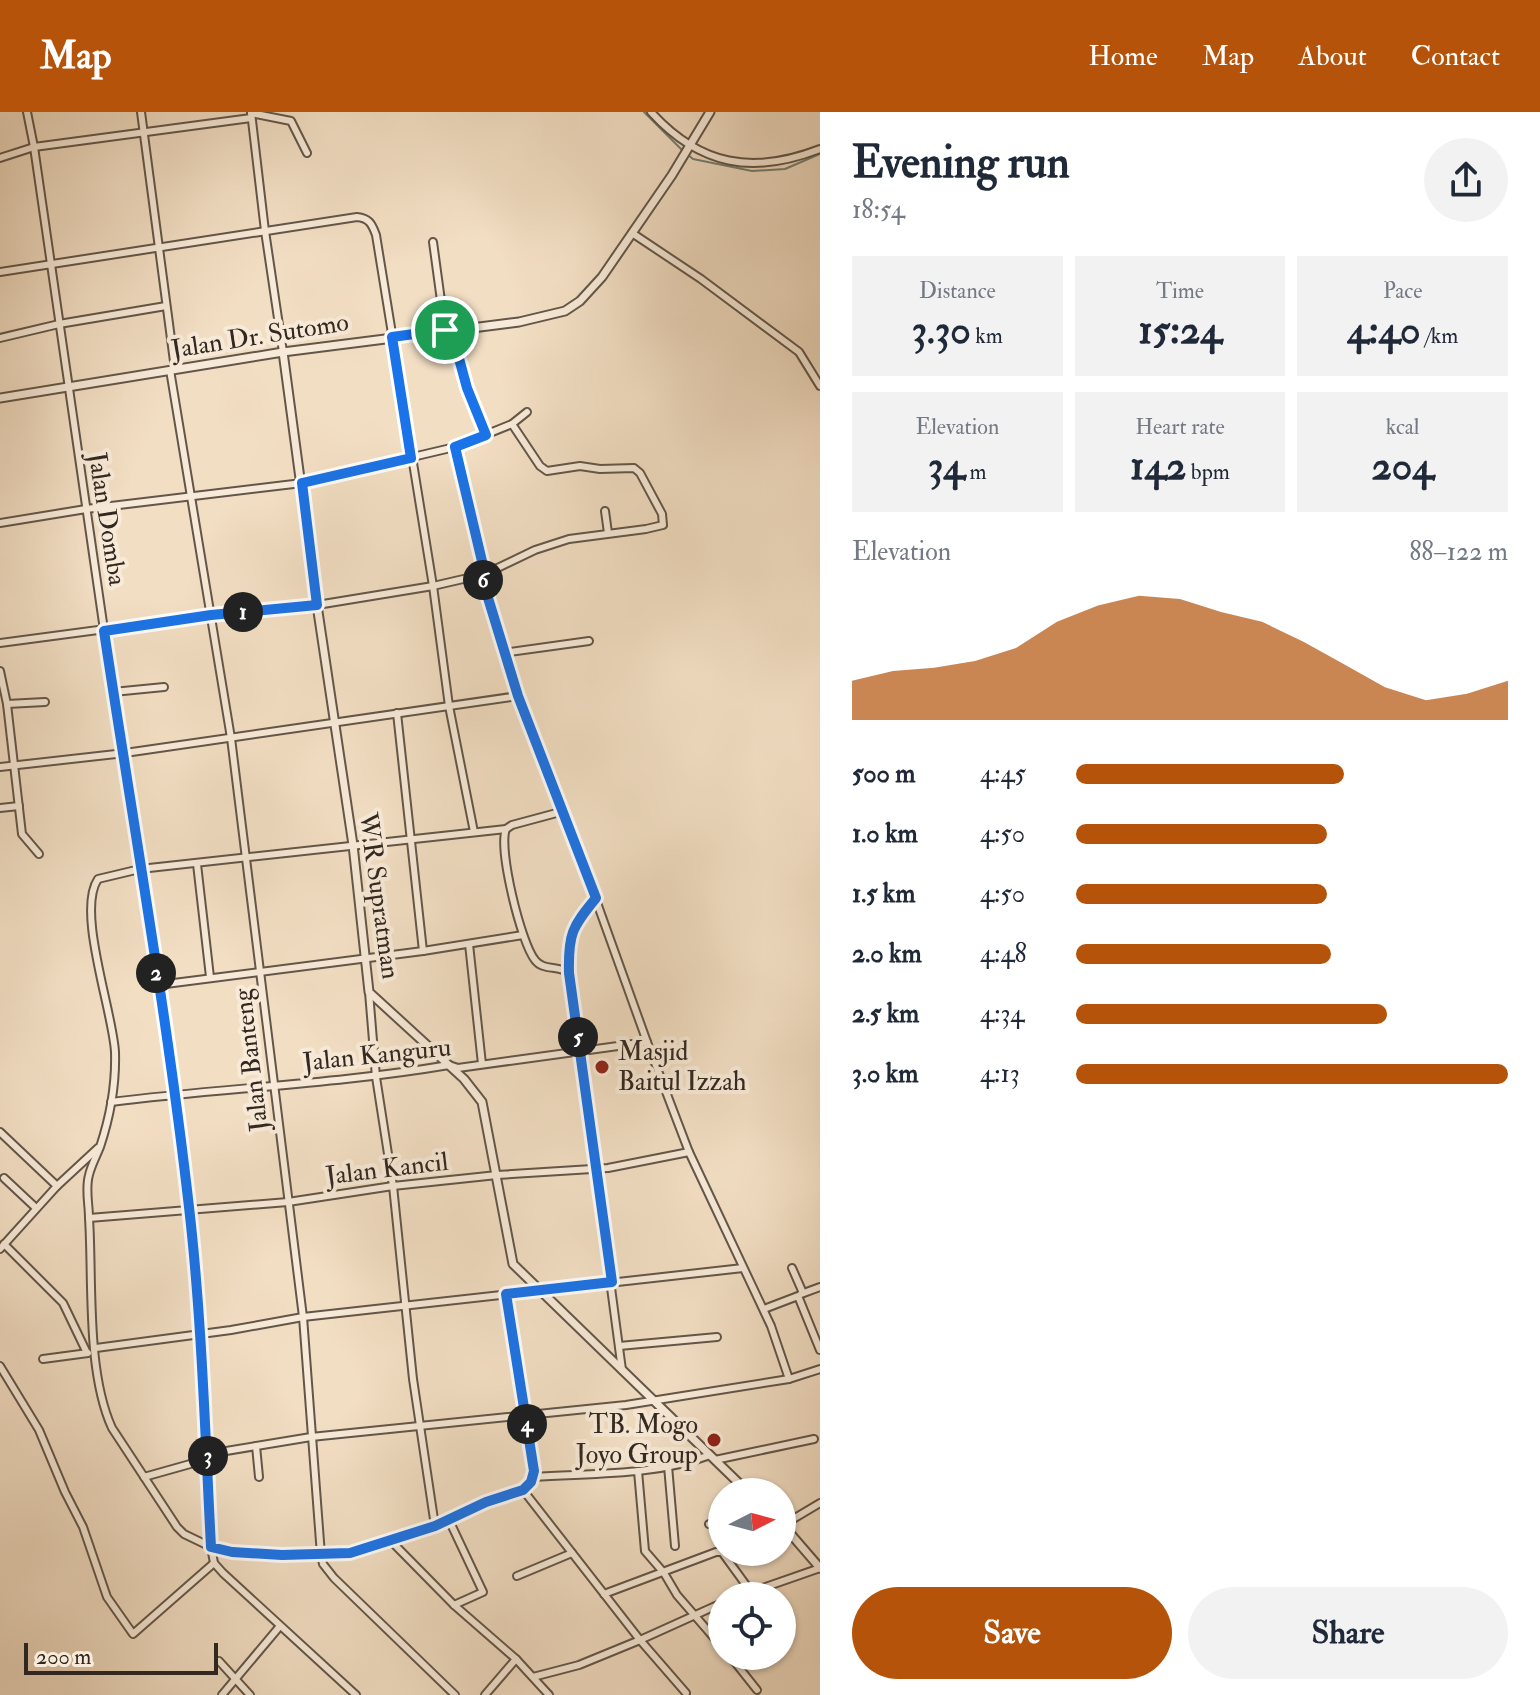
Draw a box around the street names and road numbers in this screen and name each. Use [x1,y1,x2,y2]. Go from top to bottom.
street label: Jalan Dr. Sutomo [168,306,351,366]
street label: Jalan Domba [81,449,133,588]
street label: W.R Supratman [350,810,407,981]
street label: Jalan Banteng [226,986,276,1134]
street label: Jalan Kanguru [300,1031,453,1079]
street label: Jalan Kancil [323,1146,450,1193]

